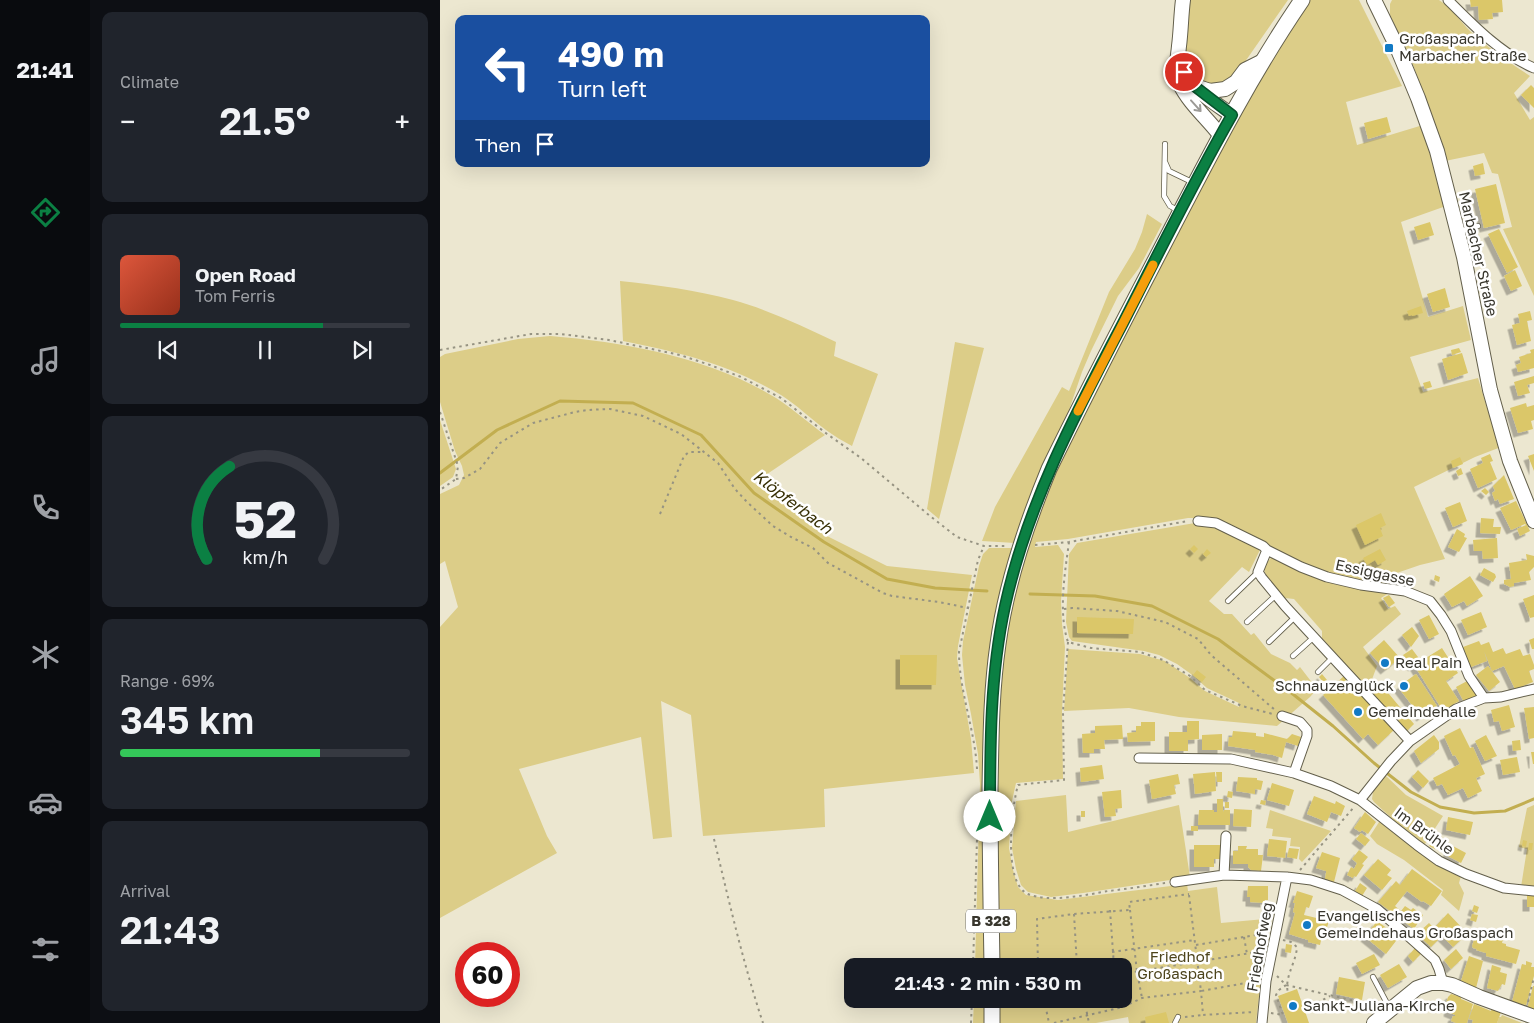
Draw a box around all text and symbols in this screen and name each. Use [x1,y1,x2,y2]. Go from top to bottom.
place label: Großaspach Marbacher Straße [1399,29,1527,64]
text: 490 m [558,33,664,75]
icon: left [475,35,540,100]
marker: Großaspach Marbacher Straße [1383,42,1395,54]
pin [1163,51,1205,93]
text: 21:41 [17,56,73,83]
icon: arrive [1170,58,1198,86]
text: Climate [120,72,179,92]
text: Turn left [558,75,647,102]
text: 21.5° [219,98,311,143]
one-way arrow [1190,99,1201,112]
text: − [120,105,135,138]
text: + [395,105,410,138]
icon: arrive [531,130,559,158]
text: Then [475,133,521,156]
street label: Marbacher Straße [1456,190,1502,318]
icon: directions [28,195,63,230]
text: Open Road [195,263,296,286]
text: Tom Ferris [195,286,275,306]
icon: previous [154,336,182,364]
icon: pause [251,336,279,364]
icon: next [348,336,376,364]
icon: music [28,343,63,378]
water label: Klöpferbach [750,466,837,539]
text: 52 [233,487,297,549]
icon: phone [28,490,63,525]
text: km/h [242,546,288,568]
street label: Essiggasse [1334,555,1417,589]
icon: climate [28,637,63,672]
place label: Real Pain [1395,653,1462,671]
marker: Real Pain [1379,657,1391,669]
text: Range · 69% [120,671,214,691]
place label: Schnauzenglück [1275,676,1395,694]
marker: Schnauzenglück [1398,680,1410,692]
text: 345 km [120,697,254,742]
place label: Gemeindehalle [1368,702,1477,720]
marker: Gemeindehalle [1352,706,1364,718]
icon: car [28,785,63,820]
position arrow [963,790,1015,842]
street label: Im Brühle [1391,803,1458,858]
text: Arrival [120,881,170,901]
street label: Friedhofweg [1242,901,1276,993]
place label: Evangelisches Gemeindehaus Großaspach [1317,906,1513,941]
text: 21:43 [120,907,221,952]
road number: B 328 [966,909,1016,932]
marker: Evangelisches Gemeindehaus Großaspach [1301,919,1313,931]
icon: filters [28,932,63,967]
speed limit sign: 60 [455,942,520,1007]
park label: Friedhof Großaspach [1137,947,1223,982]
text: 21:43 · 2 min · 530 m [895,971,1081,994]
place label: Sankt-Juliana-Kirche [1303,996,1455,1014]
marker: Sankt-Juliana-Kirche [1287,1000,1299,1012]

